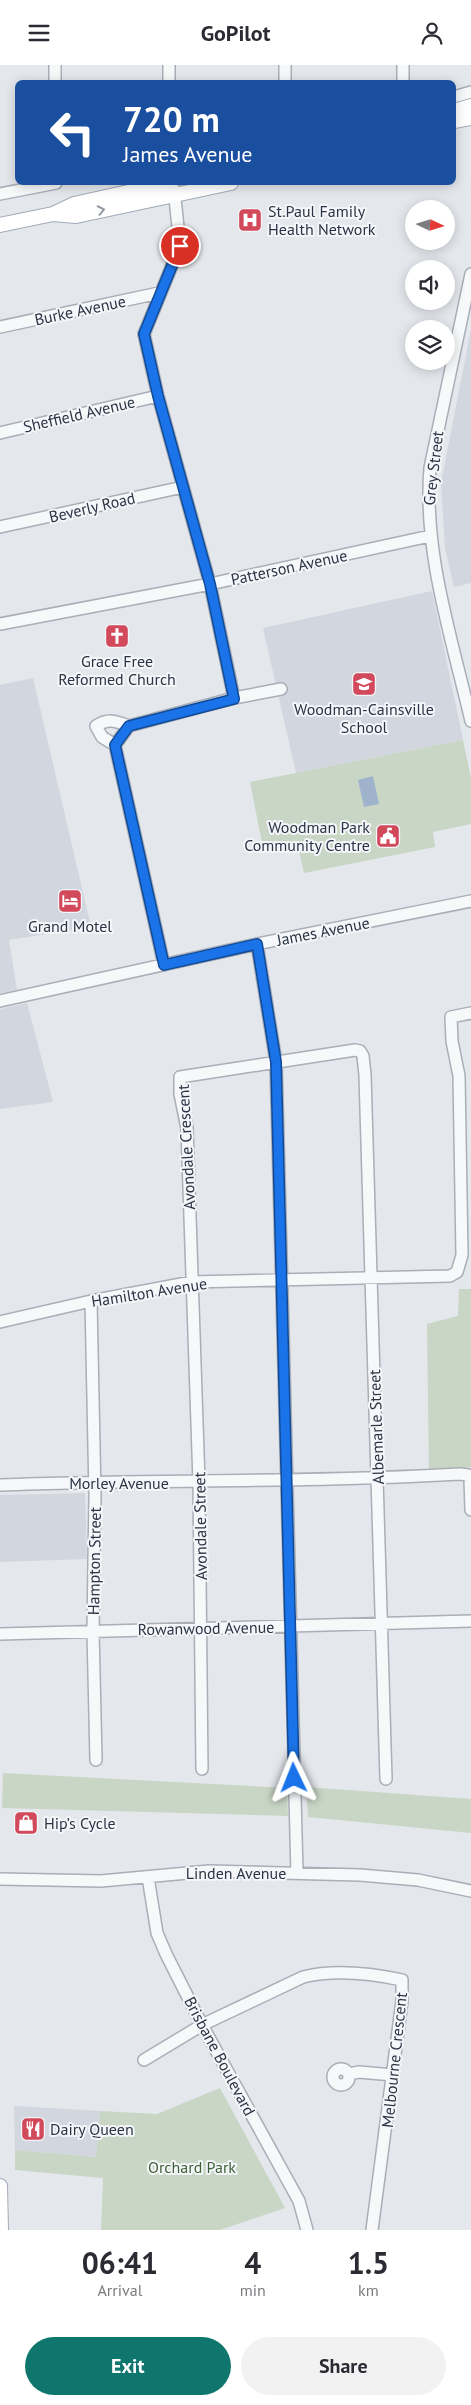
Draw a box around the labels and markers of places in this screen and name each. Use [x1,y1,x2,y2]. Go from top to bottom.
place label: St.Paul Family Health Network [268,201,376,239]
hospital icon: St.Paul Family Health Network [237,207,263,233]
pin [159,225,201,267]
church icon: Grace Free Reformed Church [104,623,130,649]
place label: Grace Free Reformed Church [58,651,176,689]
school or university icon: Woodman-Cainsville School [351,671,377,697]
place label: Woodman-Cainsville School [294,699,434,737]
place label: Woodman Park Community Centre [244,817,370,855]
public building icon: Woodman Park Community Centre [375,823,401,849]
hotel icon: Grand Motel [57,888,83,914]
place label: Grand Motel [28,916,112,936]
shop icon: Hip’s Cycle [13,1810,39,1836]
place label: Hip’s Cycle [44,1813,116,1833]
restaurant icon: Dairy Queen [20,2116,46,2142]
place label: Dairy Queen [50,2119,134,2139]

